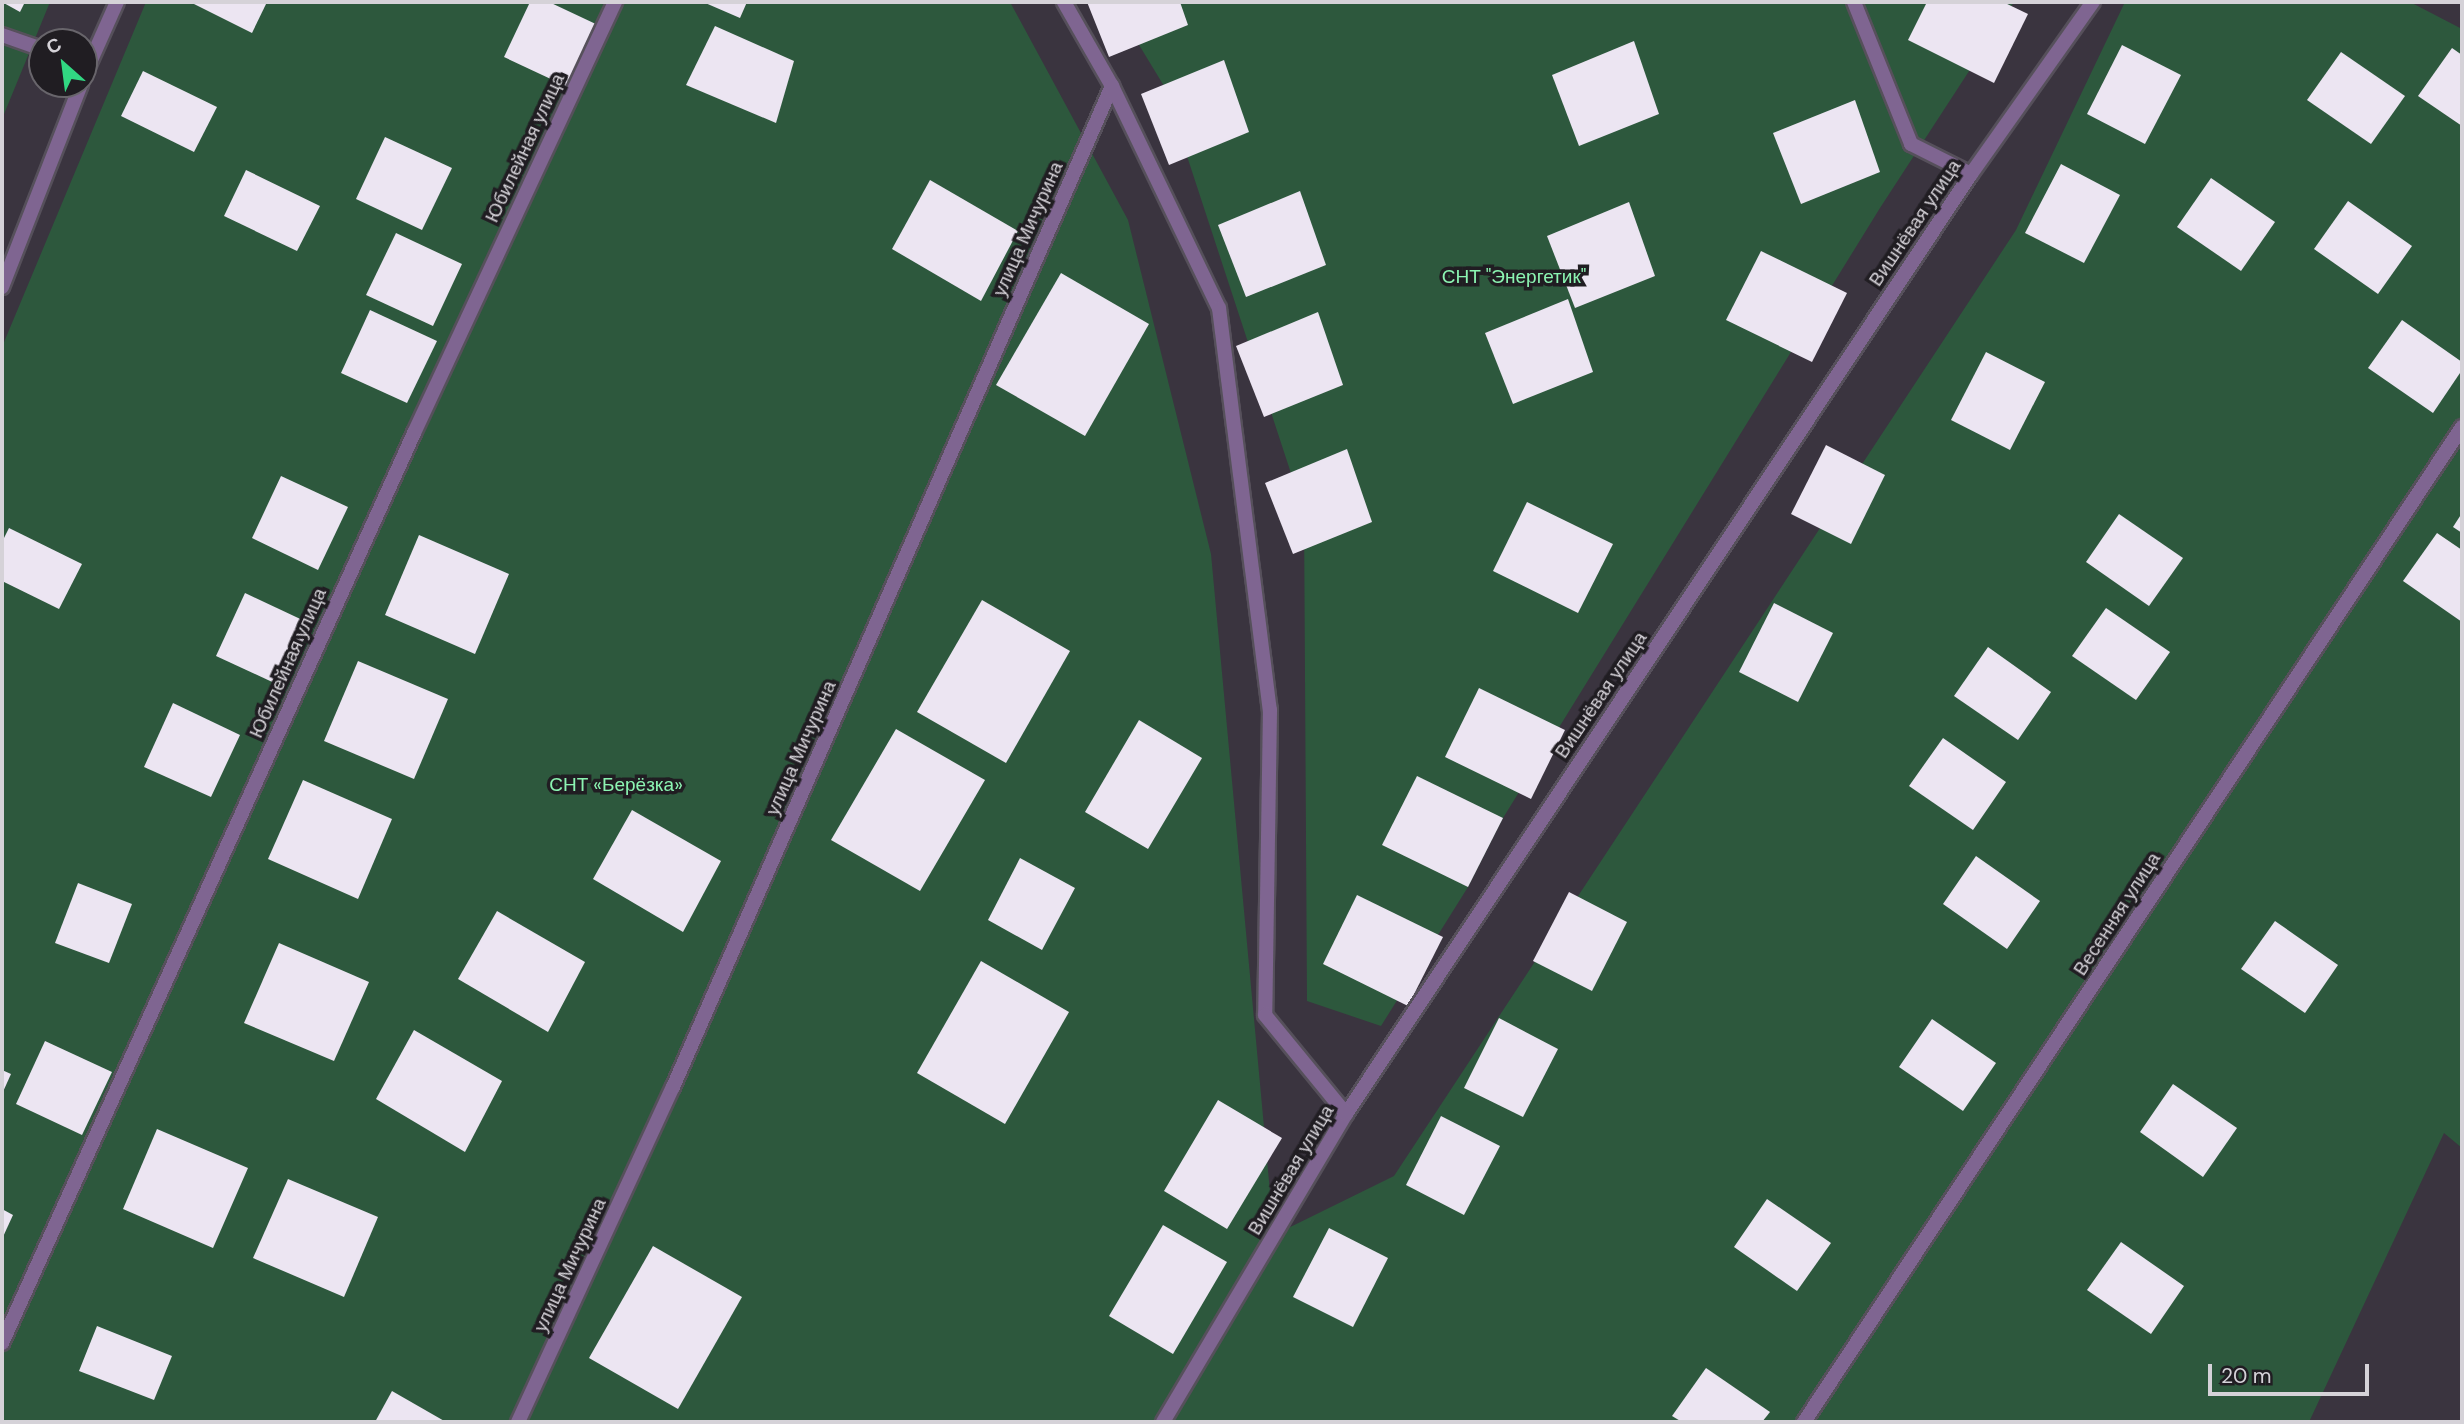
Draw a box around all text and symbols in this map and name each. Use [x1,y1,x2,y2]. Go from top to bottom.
north arrow [28,28,98,98]
text: С [42,32,66,60]
street label: Юбилейная улица [481,70,569,226]
street label: Вишнёвая улица [1864,155,1966,291]
street label: улица Мичурина [988,158,1068,300]
park label: СНТ "Энергетик" [1442,266,1586,288]
street label: Юбилейная улица [245,585,331,741]
street label: Вишнёвая улица [1550,627,1652,763]
street label: улица Мичурина [761,677,841,819]
park label: СНТ «Берёзка» [549,774,683,796]
street label: Весенняя улица [2069,848,2165,980]
street label: Вишнёвая улица [1243,1101,1339,1239]
street label: улица Мичурина [529,1194,611,1336]
scale bar [2212,1350,2373,1394]
text: 20 m [2221,1362,2272,1390]

